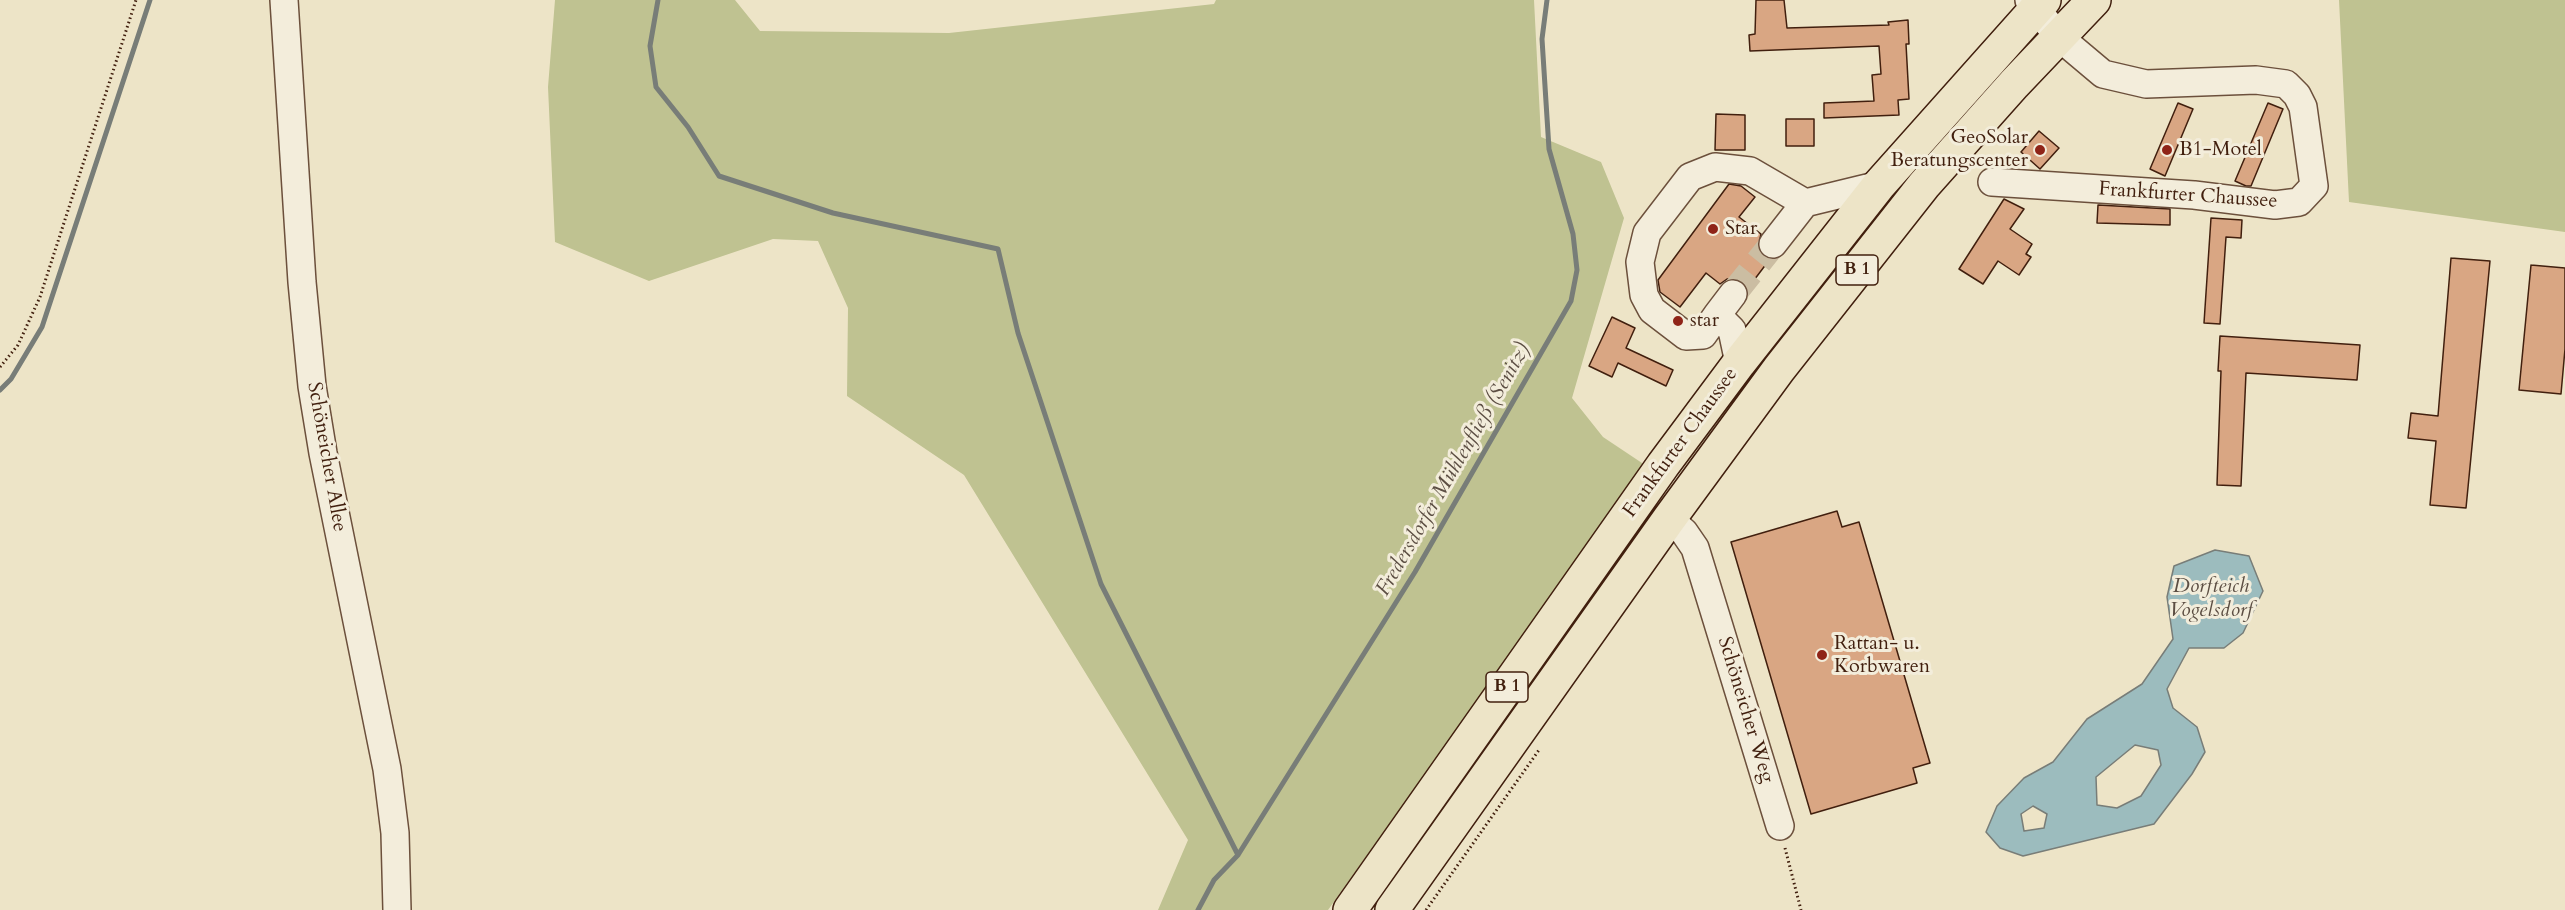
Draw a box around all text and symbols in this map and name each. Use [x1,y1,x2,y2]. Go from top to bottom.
place label: GeoSolar Beratungscenter [1891,126,2028,173]
place label: B1-Motel [2179,138,2262,162]
marker: GeoSolar Beratungscenter [2033,143,2047,157]
marker: B1-Motel [2160,143,2174,157]
street label: Frankfurter Chaussee [2098,178,2278,214]
place label: Star [1725,217,1757,241]
marker: Star [1706,222,1720,236]
road number: B 1 [1836,255,1878,285]
place label: star [1690,309,1719,333]
marker: star [1671,314,1685,328]
water label: Fredersdorfer Mühlenfließ (Senitz) [1371,339,1537,601]
street label: Frankfurter Chaussee [1619,363,1743,523]
street label: Schöneicher Allee [301,380,351,534]
water label: Dorfteich Vogelsdorf [2169,574,2253,624]
place label: Rattan- u. Korbwaren [1834,632,1930,679]
street label: Schöneicher Weg [1711,634,1779,786]
marker: Rattan- u. Korbwaren [1815,648,1829,662]
road number: B 1 [1486,672,1528,702]

